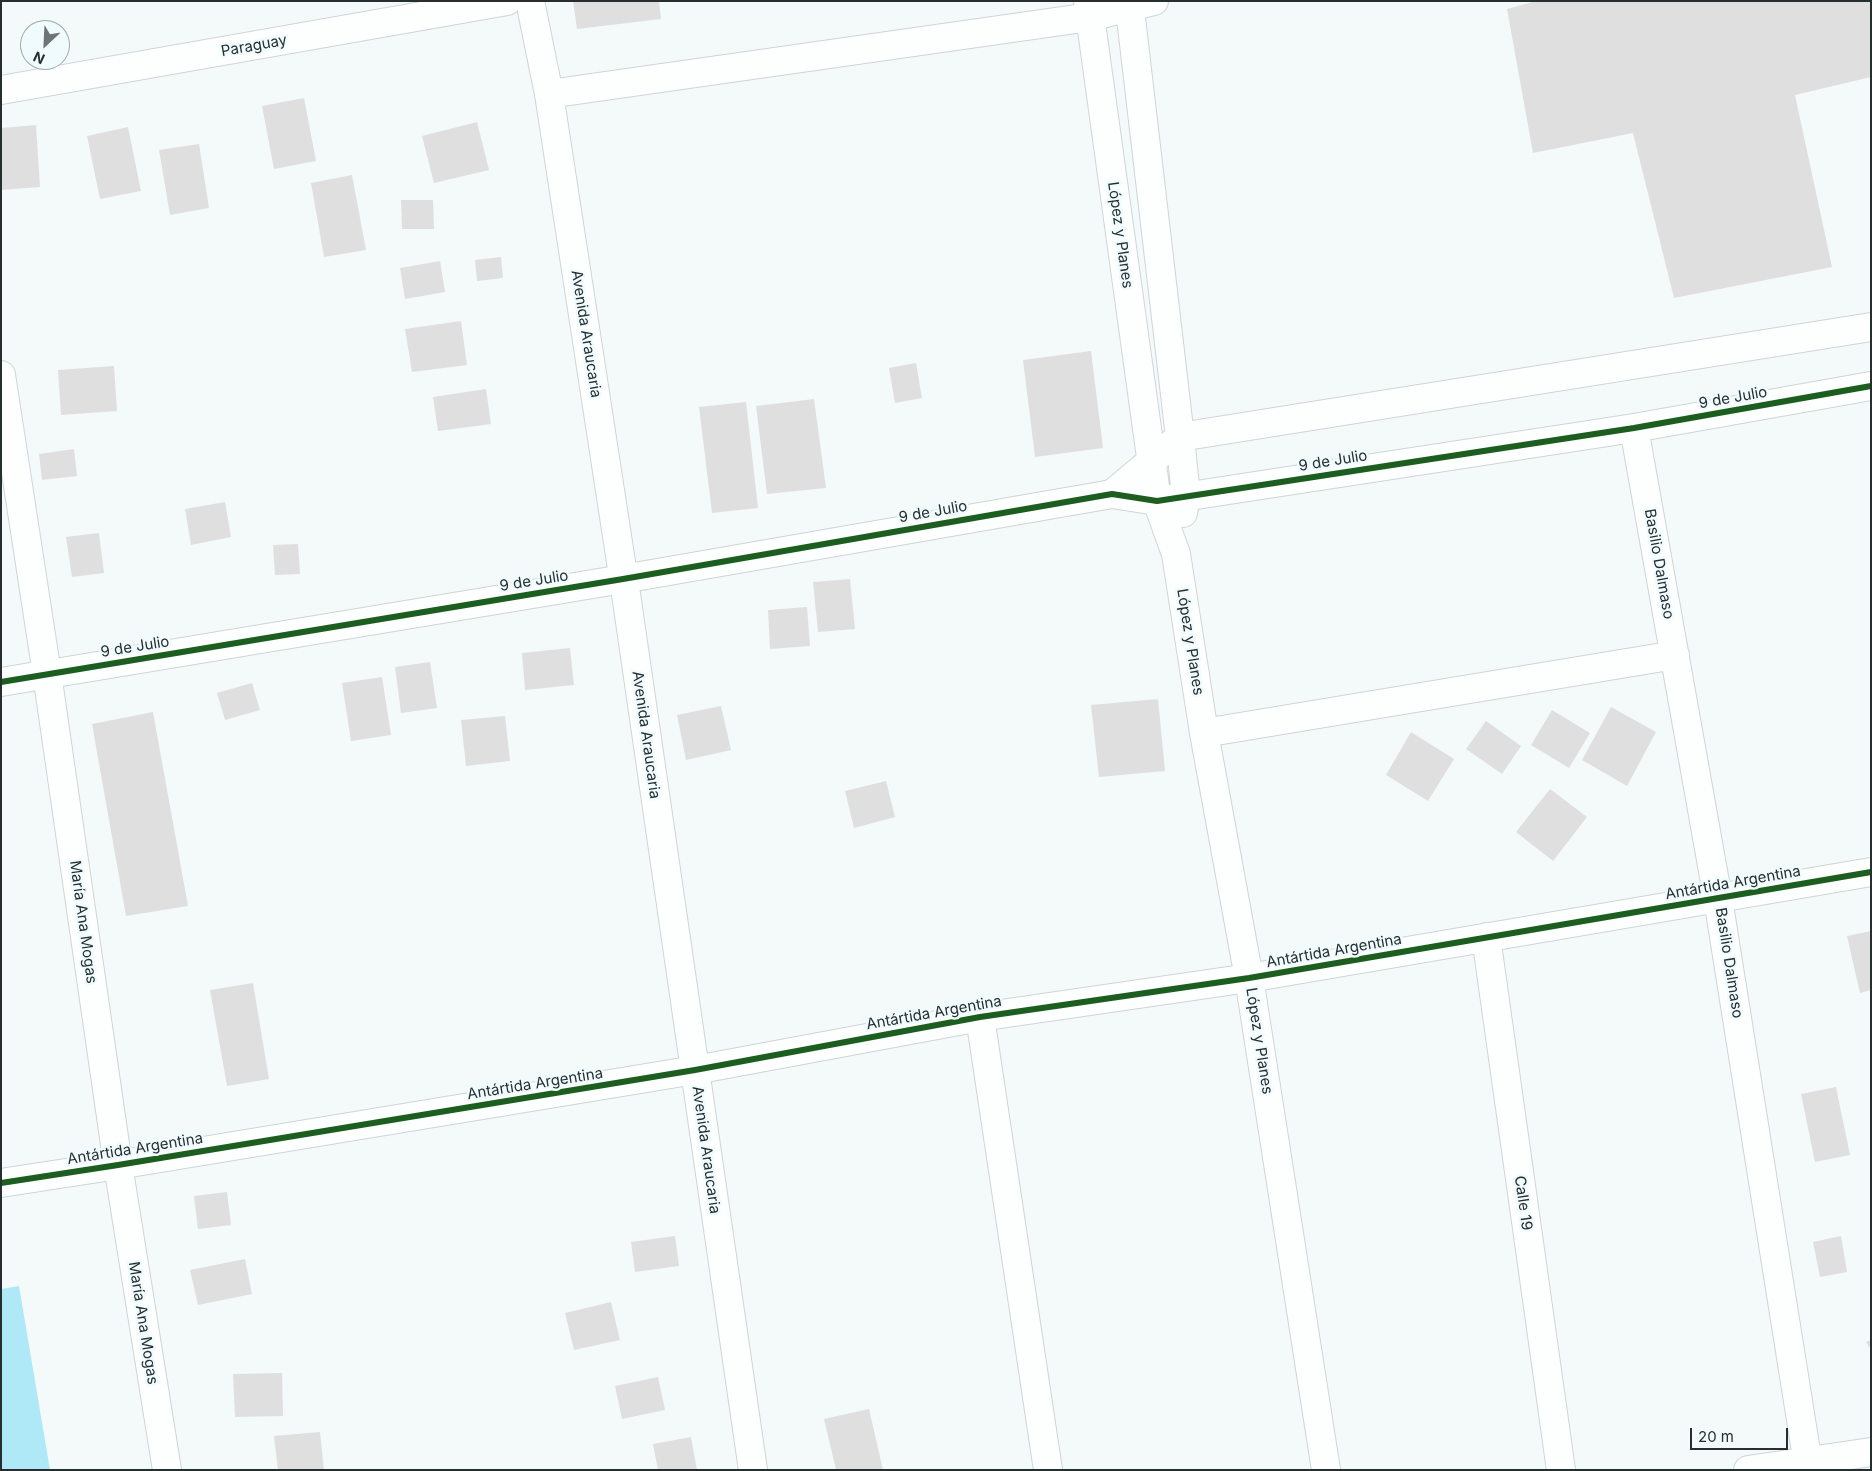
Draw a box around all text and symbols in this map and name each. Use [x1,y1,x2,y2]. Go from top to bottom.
north arrow [20,20,70,70]
street label: Paraguay [220,31,288,61]
text: N [30,48,47,68]
street label: López y Planes [1104,181,1136,289]
street label: Avenida Araucaria [567,269,605,399]
street label: 9 de Julio [1697,383,1769,413]
street label: 9 de Julio [1297,447,1369,475]
street label: 9 de Julio [897,497,969,527]
street label: Basilio Dalmaso [1640,507,1678,621]
street label: 9 de Julio [498,567,570,595]
street label: López y Planes [1173,588,1207,696]
street label: 9 de Julio [99,633,171,661]
street label: Avenida Araucaria [628,670,664,800]
street label: María Ana Mogas [65,859,101,985]
street label: Antártida Argentina [1664,862,1802,904]
street label: Basilio Dalmaso [1711,906,1747,1020]
street label: Antártida Argentina [1265,930,1403,972]
street label: López y Planes [1242,987,1276,1095]
street label: Antártida Argentina [865,992,1003,1034]
street label: Antártida Argentina [466,1064,604,1104]
street label: Avenida Araucaria [688,1085,724,1215]
street label: Antártida Argentina [66,1129,204,1169]
street label: Calle 19 [1510,1175,1536,1231]
street label: María Ana Mogas [124,1260,162,1386]
scale bar [1692,1418,1790,1450]
text: 20 m [1698,1427,1734,1446]

